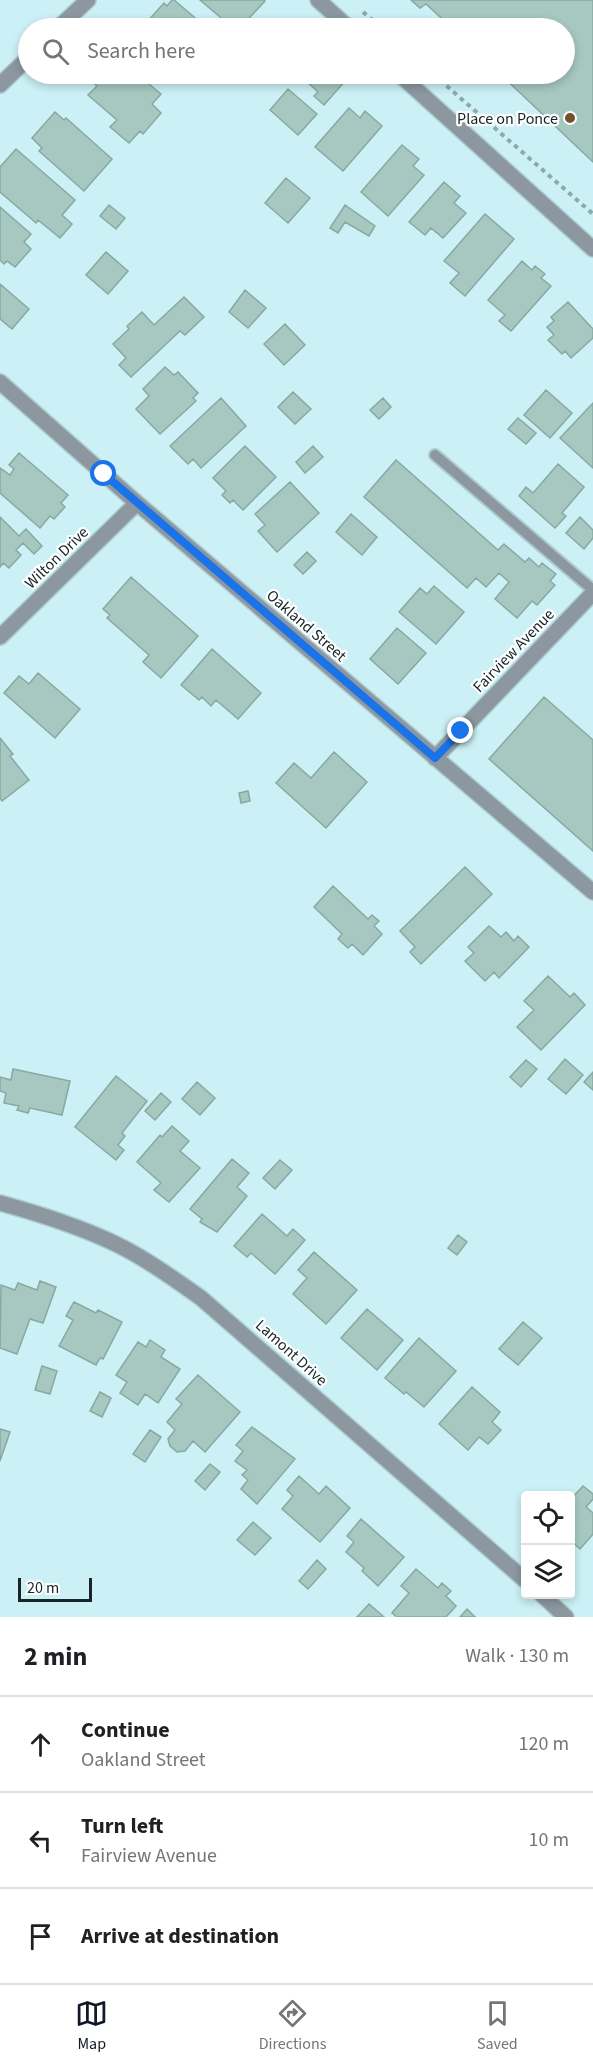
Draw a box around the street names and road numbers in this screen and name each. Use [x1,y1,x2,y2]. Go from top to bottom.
street label: Wilton Drive [20,522,94,594]
street label: Oakland Street [262,585,352,667]
street label: Fairview Avenue [468,604,559,697]
street label: Lamont Drive [251,1315,332,1391]

